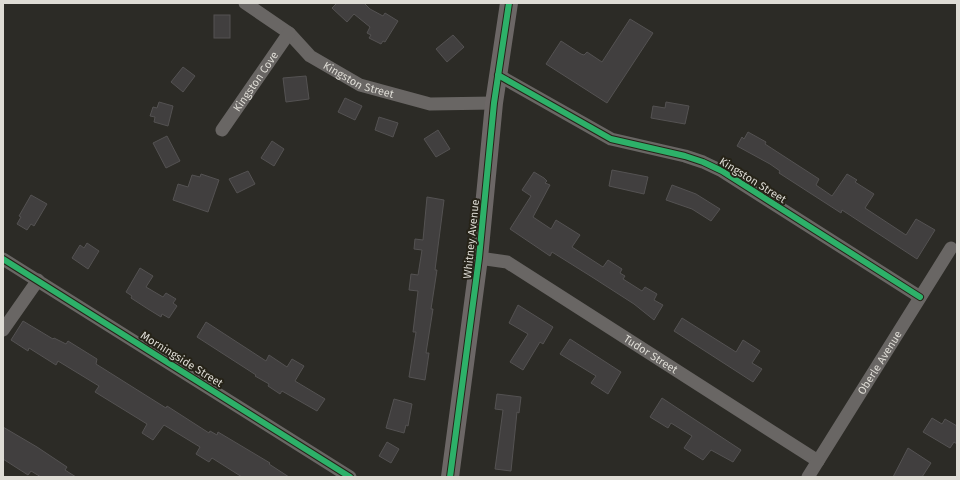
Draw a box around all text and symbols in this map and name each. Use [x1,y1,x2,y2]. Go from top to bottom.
street label: Kingston Cove [231,49,281,114]
street label: Kingston Street [321,59,395,101]
street label: Kingston Street [717,155,789,206]
street label: Whitney Avenue [461,199,482,279]
street label: Oberle Avenue [855,328,905,397]
street label: Morningside Street [138,329,225,390]
street label: Tudor Street [621,332,680,377]

